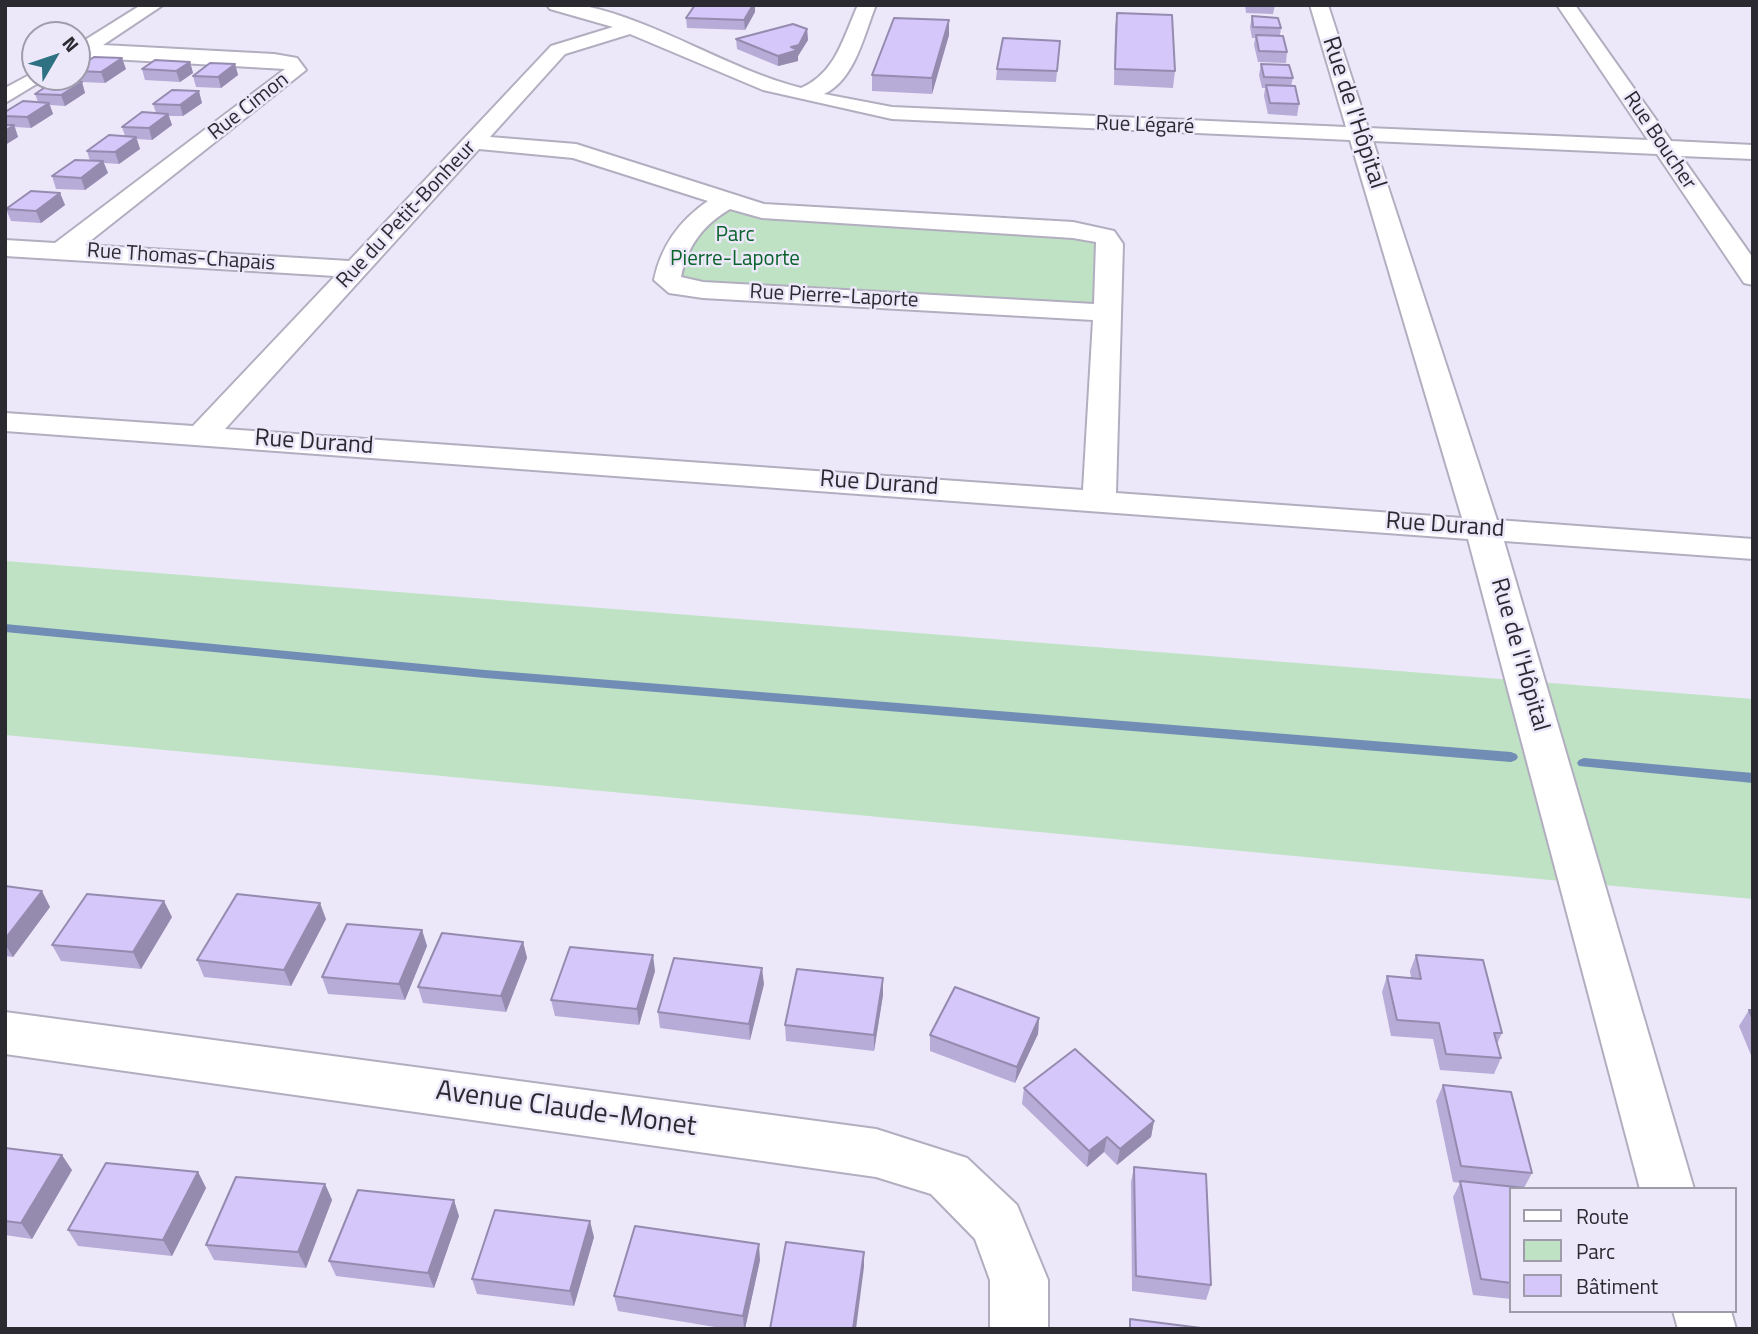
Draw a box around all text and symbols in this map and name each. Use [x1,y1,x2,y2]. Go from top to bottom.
north arrow [21,21,91,91]
text: N [56,29,87,58]
street label: Rue de l'Hôpital [1315,33,1391,193]
street label: Rue Cimon [204,68,294,146]
street label: Rue Boucher [1617,87,1701,195]
street label: Rue Légaré [1095,112,1195,140]
street label: Rue du Petit-Bonheur [332,136,482,294]
park label: Parc Pierre-Laporte [670,223,800,273]
street label: Rue Thomas-Chapais [86,239,276,277]
street label: Rue Pierre-Laporte [749,280,919,314]
street label: Rue Durand [254,424,374,462]
street label: Rue Durand [819,465,939,503]
street label: Rue Durand [1385,507,1505,545]
street label: Rue de l'Hôpital [1483,575,1555,735]
street label: Avenue Claude-Monet [434,1075,698,1145]
legend [1510,1187,1737,1313]
text: Route [1576,1200,1629,1232]
text: Parc [1576,1235,1615,1267]
text: Bâtiment [1576,1270,1658,1302]

